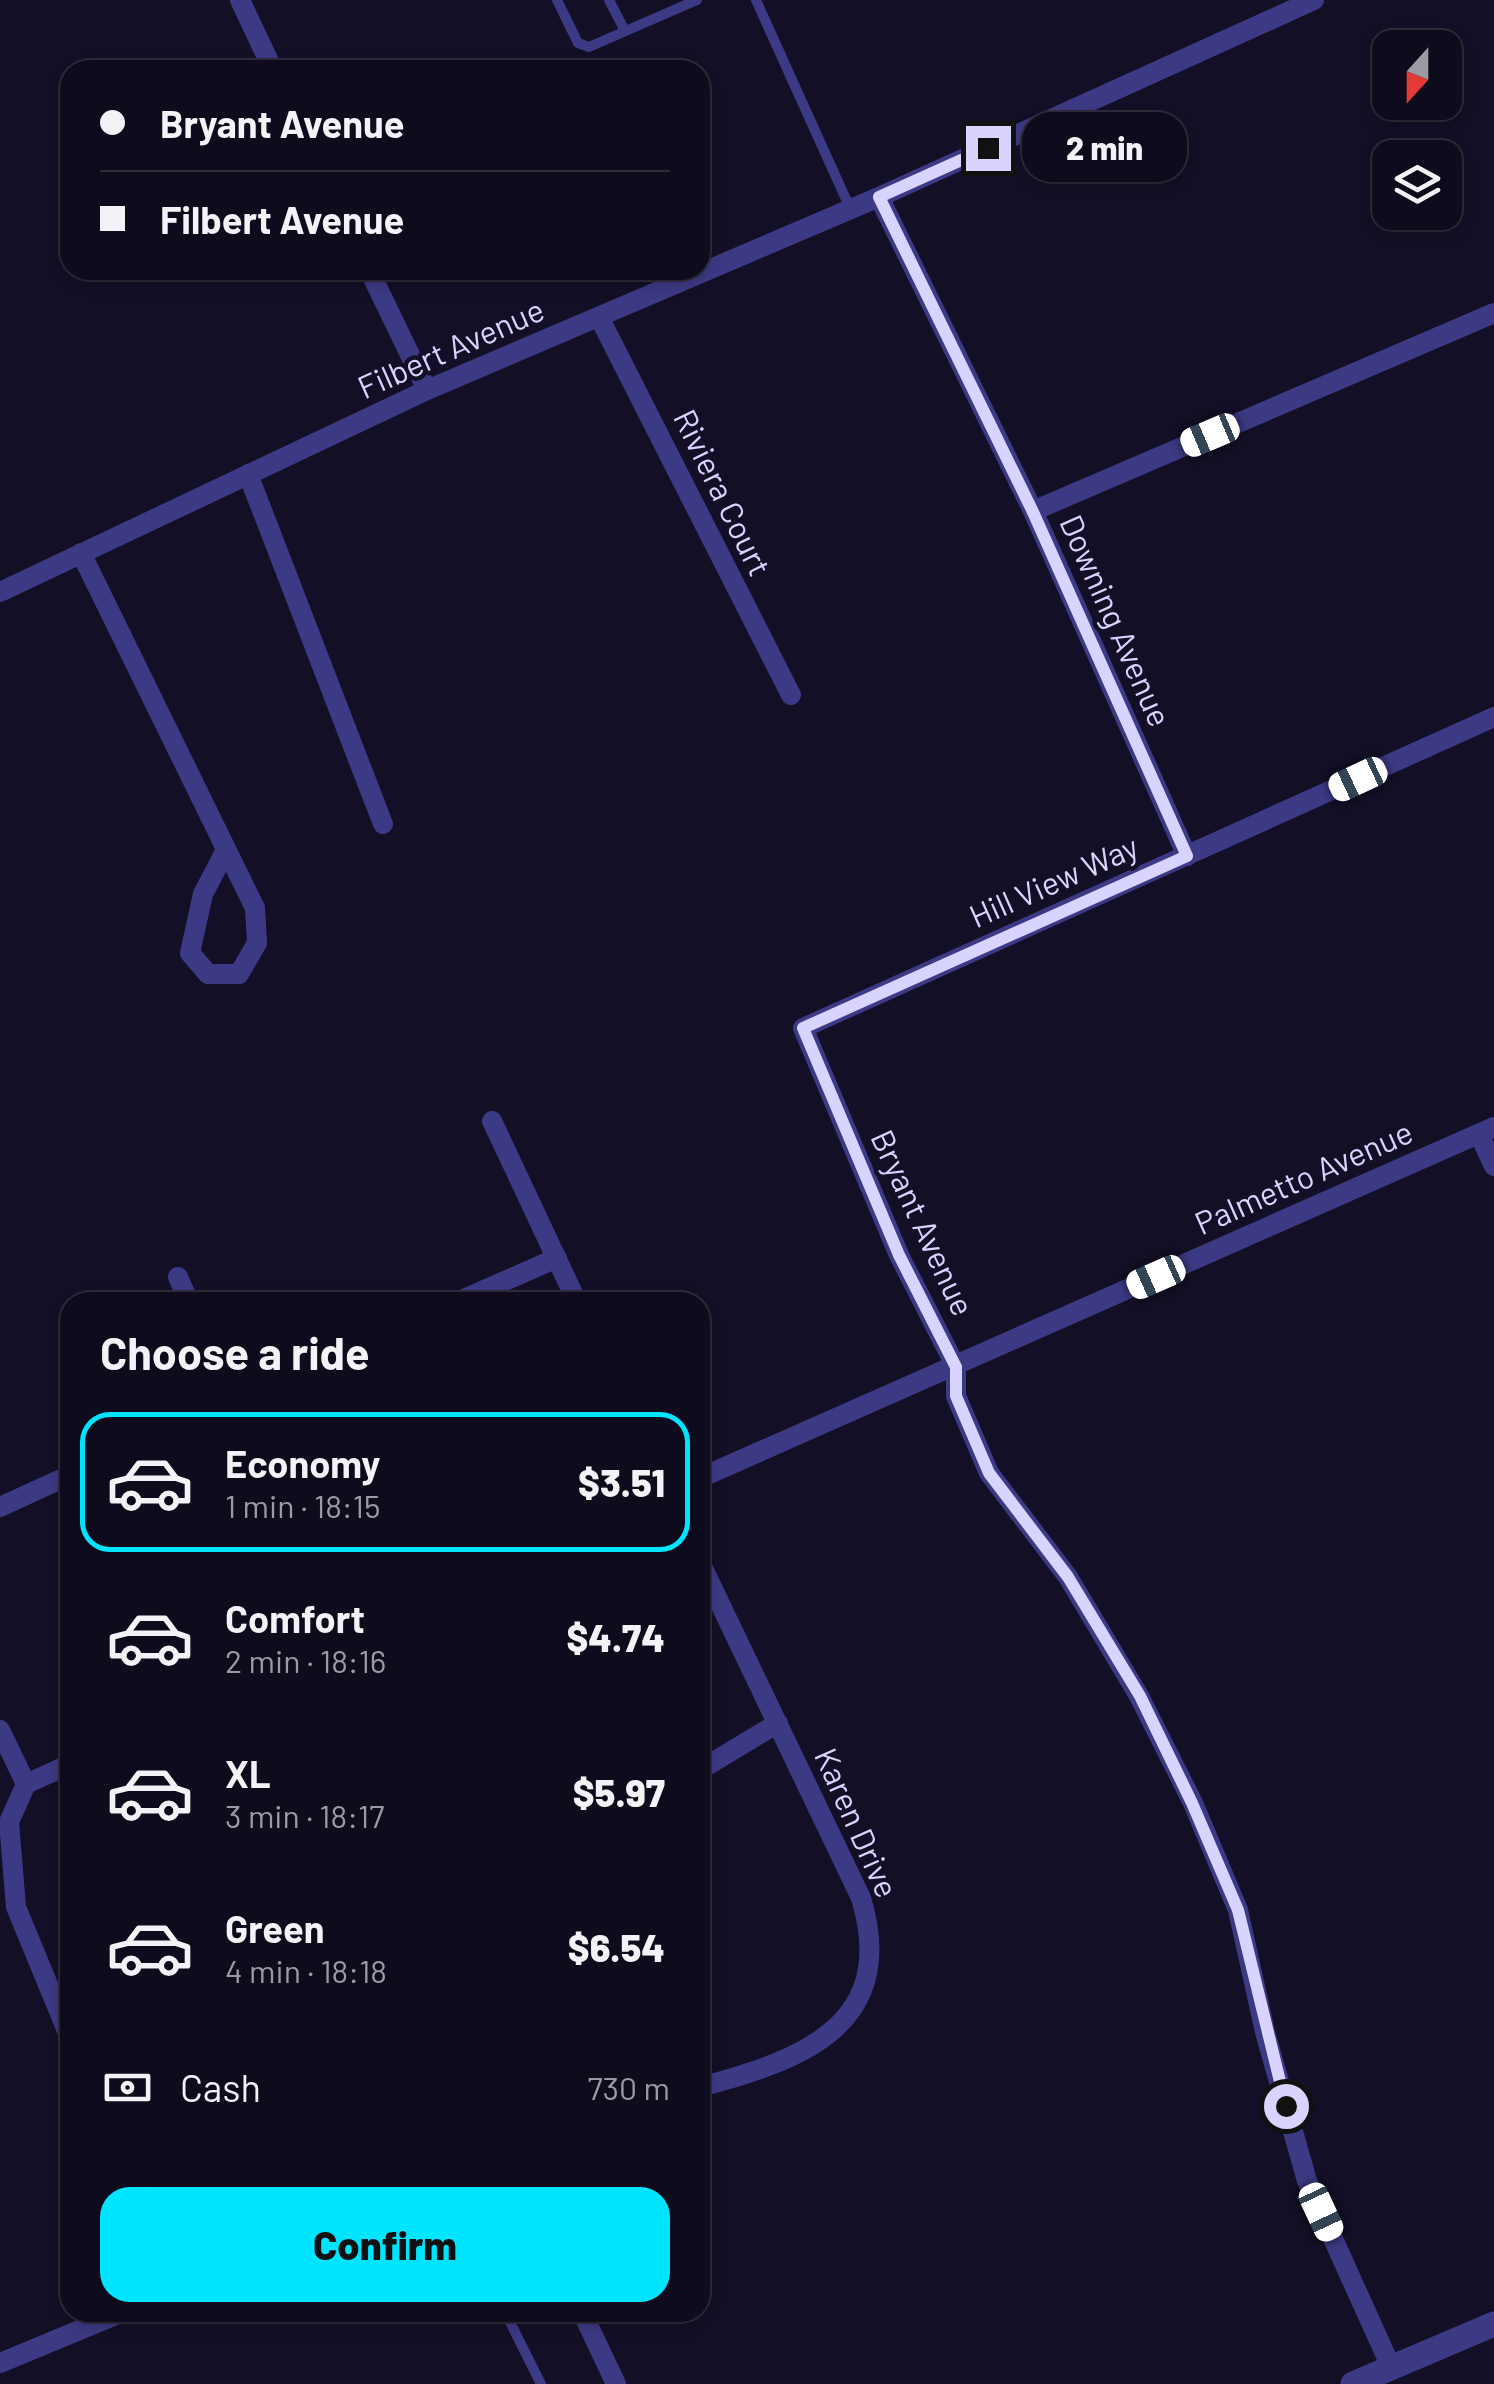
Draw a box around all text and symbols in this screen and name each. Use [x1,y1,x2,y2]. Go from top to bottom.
north arrow [1372,30,1462,120]
map controls [1372,30,1462,230]
text: Bryant Avenue [160,100,405,146]
callout: 2 min [1023,113,1188,183]
route end [966,126,1011,171]
text: 2 min [1066,128,1143,166]
button: layers [1372,140,1462,230]
text: Filbert Avenue [160,196,404,242]
street label: Filbert Avenue [351,289,549,405]
street label: Riviera Court [667,403,780,581]
car [1177,409,1243,461]
street label: Downing Avenue [1053,509,1180,732]
car [1324,753,1392,805]
street label: Hill View Way [963,826,1144,934]
street label: Palmetto Avenue [1189,1111,1418,1241]
street label: Bryant Avenue [864,1123,983,1321]
car [1122,1251,1190,1303]
text: Choose a ride [100,1325,370,1379]
icon: car [105,1437,195,1527]
text: Economy [225,1440,380,1486]
text: $3.51 [578,1459,665,1505]
text: 1 min · 18:15 [225,1486,380,1524]
icon: car [105,1592,195,1682]
text: Comfort [225,1595,365,1641]
text: $4.74 [566,1614,665,1660]
text: 2 min · 18:16 [225,1641,386,1679]
street label: Karen Drive [808,1742,908,1903]
icon: car [105,1747,195,1837]
text: XL [225,1750,271,1796]
text: $5.97 [573,1769,665,1815]
text: 3 min · 18:17 [225,1796,384,1834]
icon: car [105,1902,195,1992]
text: Green [225,1905,325,1951]
text: $6.54 [568,1924,665,1970]
text: 4 min · 18:18 [225,1951,387,1989]
icon: cash [100,2060,155,2115]
text: Cash [180,2064,261,2110]
text: 730 m [587,2068,670,2106]
route start [1264,2084,1309,2129]
car [1295,2178,1347,2246]
button: Confirm [100,2187,670,2302]

